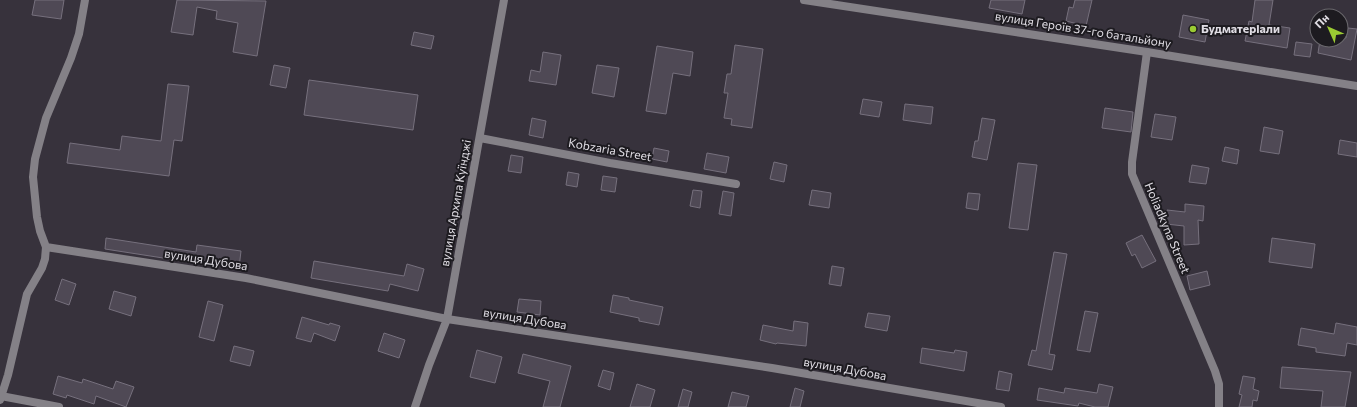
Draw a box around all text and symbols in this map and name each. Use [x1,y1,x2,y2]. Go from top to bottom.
street label: вулиця Героїв 37-го батальйону [994,8,1172,50]
north arrow [1309,8,1349,48]
text: Пн [1312,11,1331,30]
place label: Будматеріали [1201,21,1280,35]
marker: Будматеріали [1188,24,1198,34]
street label: Kobzaria Street [567,135,653,163]
street label: вулиця Архипа Куїнджі [437,138,473,267]
street label: Holiadkyna Street [1142,180,1193,275]
street label: вулиця Дубова [164,246,249,273]
street label: вулиця Дубова [483,305,568,332]
street label: вулиця Дубова [803,354,888,382]

